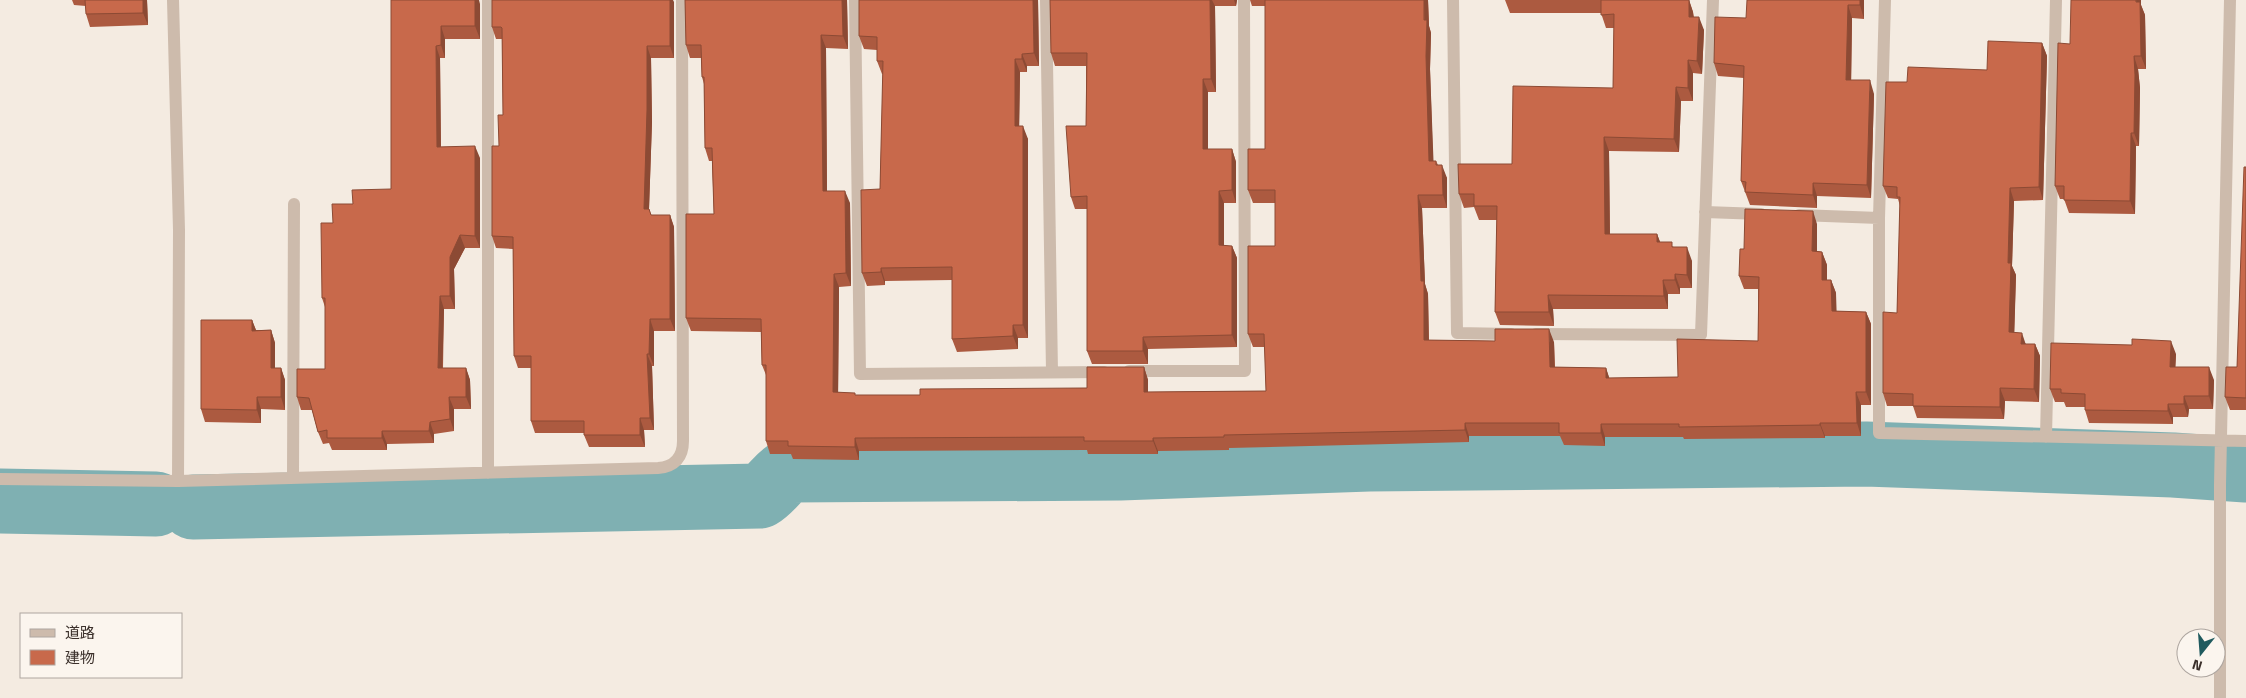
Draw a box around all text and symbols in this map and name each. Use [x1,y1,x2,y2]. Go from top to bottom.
legend [20,613,182,678]
text: 道路 [65,621,95,644]
north arrow [2176,628,2226,678]
text: 建物 [65,646,95,669]
text: N [2189,654,2205,677]

